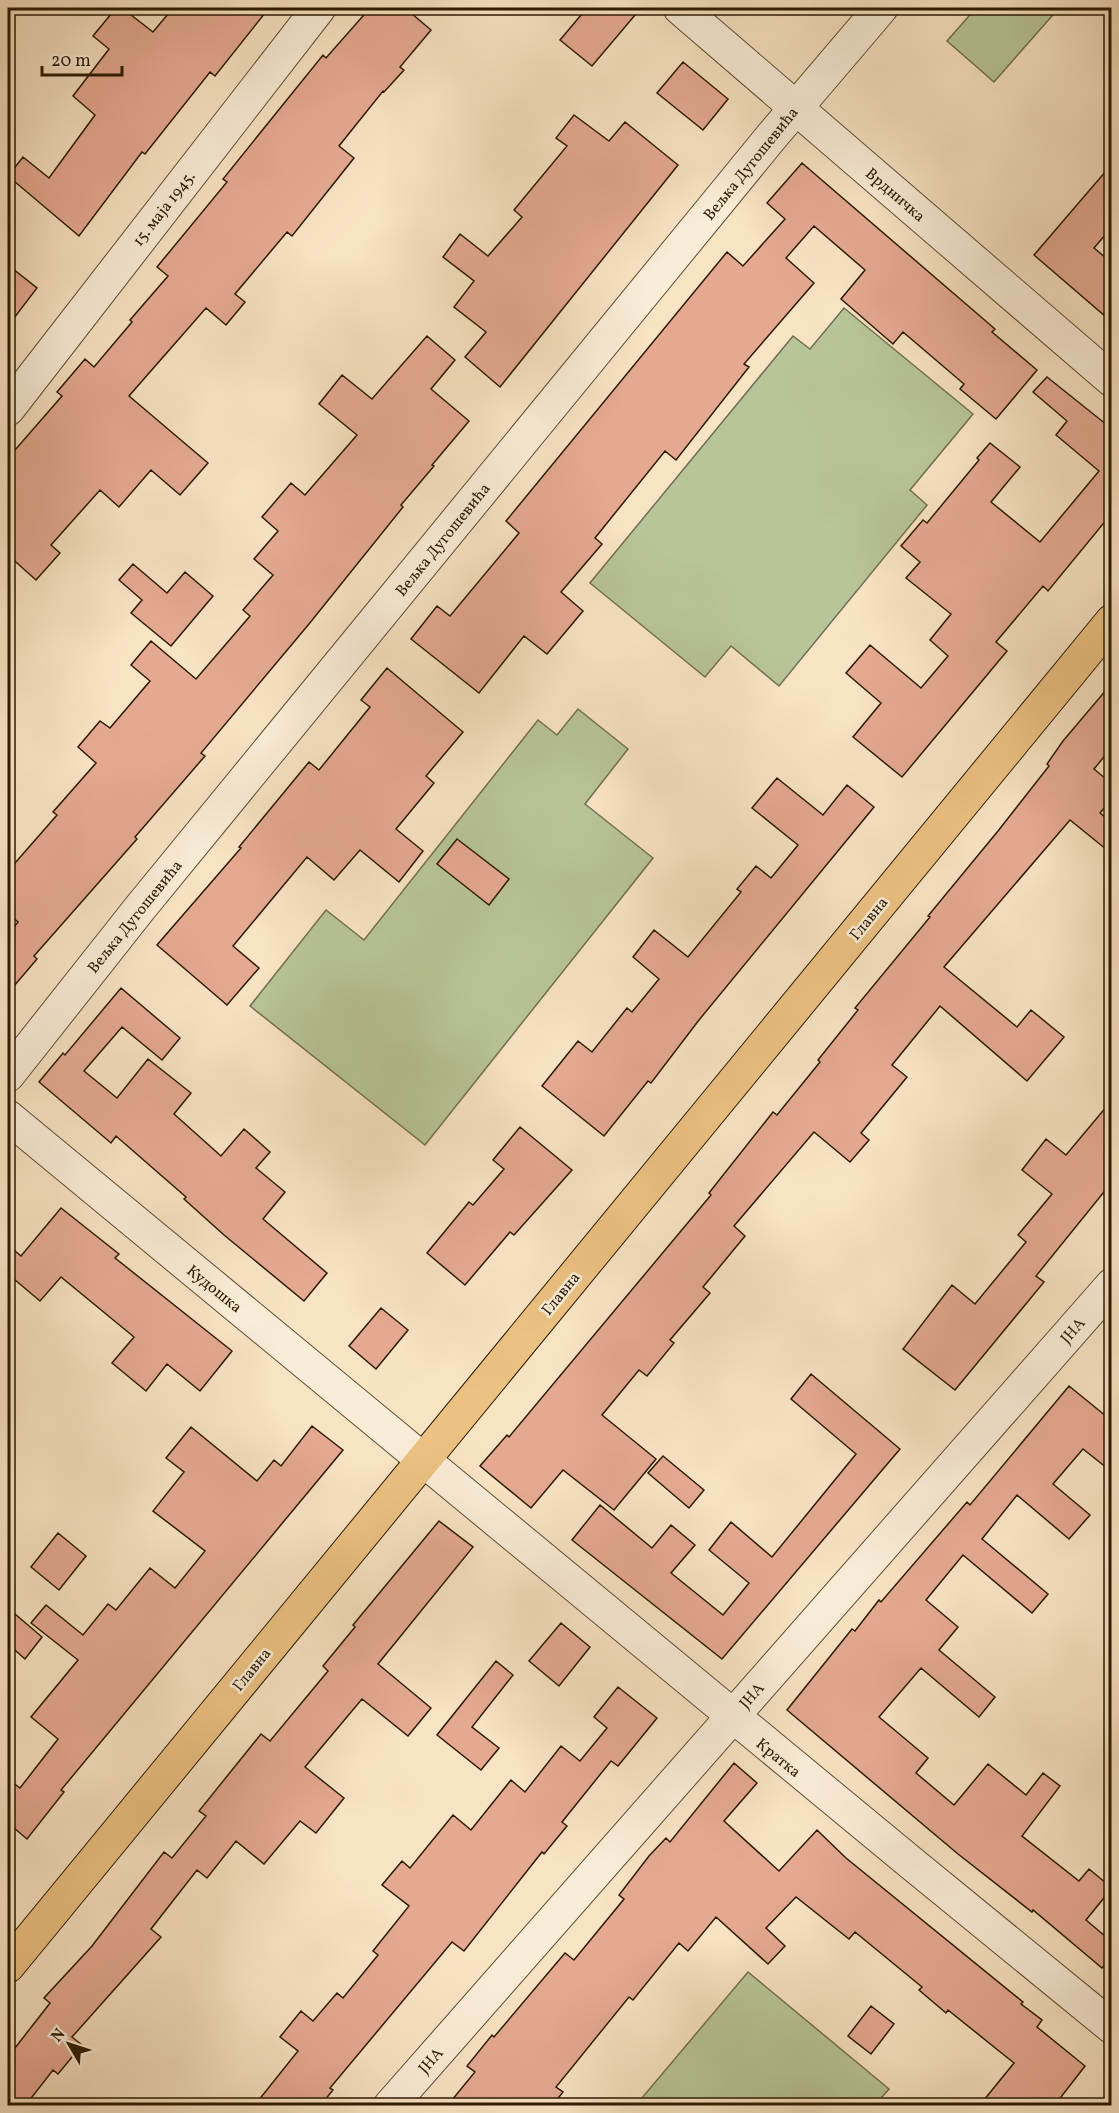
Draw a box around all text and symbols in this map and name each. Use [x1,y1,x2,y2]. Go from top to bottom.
scale bar [42,39,122,77]
text: 20 m [51,49,91,74]
street label: Вељка Дугошевића [699,103,804,226]
street label: Врдничка [860,163,929,228]
street label: 15. маја 1945. [128,167,201,252]
street label: Вељка Дугошевића [391,479,496,602]
street label: Вељка Дугошевића [83,856,188,979]
street label: Главна [845,893,894,946]
street label: Кудошка [181,1260,246,1319]
street label: Главна [537,1268,586,1321]
street label: ЈНА [1056,1313,1091,1349]
street label: Главна [228,1644,277,1697]
street label: ЈНА [735,1678,770,1714]
street label: Кратка [751,1734,805,1783]
north arrow [39,2014,99,2074]
text: N [47,2024,71,2047]
street label: ЈНА [414,2043,449,2079]

